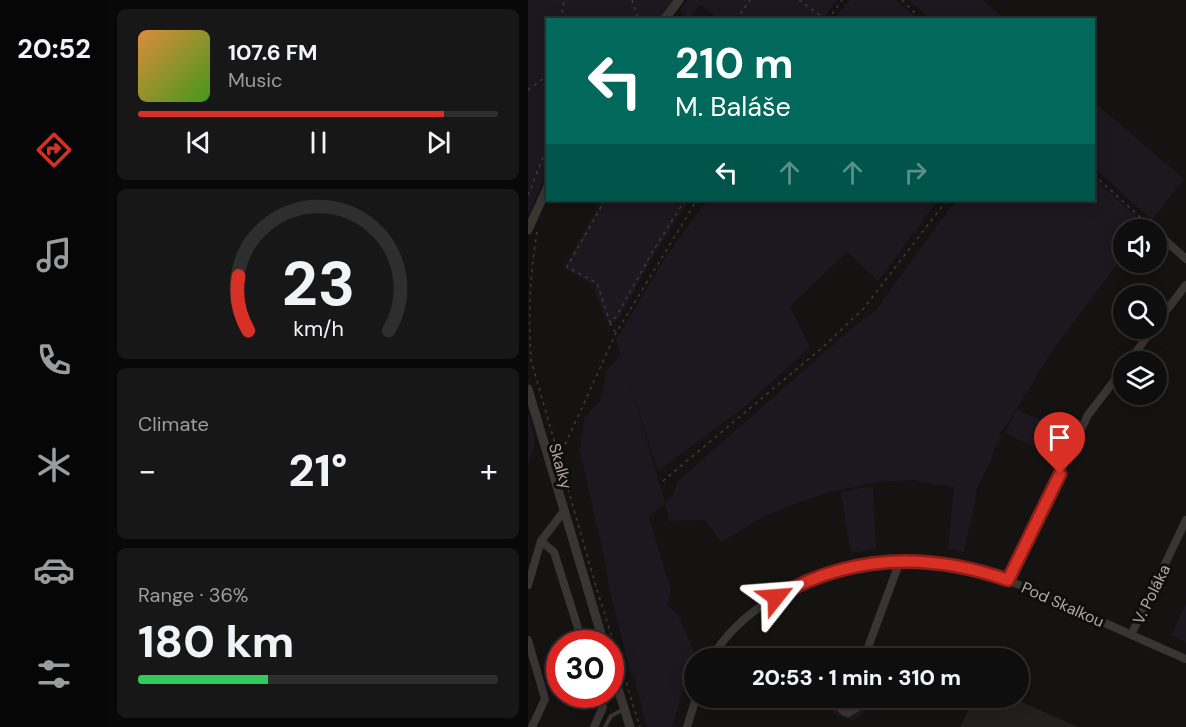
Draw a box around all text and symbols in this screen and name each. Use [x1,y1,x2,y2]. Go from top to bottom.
text: 20:52 [17,31,91,66]
text: 210 m [675,36,793,91]
text: 107.6 FM [228,38,318,67]
icon: left [576,42,654,120]
text: Music [228,67,283,93]
text: M. Baláše [675,89,791,124]
icon: previous [182,126,215,159]
icon: pause [302,126,335,159]
icon: next [422,126,455,159]
icon: directions [33,129,75,171]
icon: left [710,156,743,189]
icon: ahead [773,156,806,189]
icon: ahead [836,156,869,189]
icon: right [899,156,932,189]
map controls [1113,219,1167,405]
button: sound [1113,219,1167,273]
icon: music [33,234,75,276]
text: 23 [281,243,355,324]
button: search [1113,285,1167,339]
text: km/h [293,315,343,343]
icon: phone [33,339,75,381]
button: layers [1113,351,1167,405]
text: Climate [138,411,209,437]
pin [1034,412,1085,474]
icon: arrive [1043,421,1076,454]
text: 21° [288,441,348,500]
street label: Skalky [544,441,577,491]
icon: climate [33,444,75,486]
text: − [138,449,156,492]
text: + [480,449,498,492]
icon: car [33,549,75,591]
street label: V. Poláka [1128,561,1175,628]
position arrow [744,565,808,629]
street label: Pod Skalkou [1018,577,1107,632]
text: Range · 36% [138,582,248,608]
text: 180 km [138,612,294,671]
speed limit sign: 30 [546,630,624,708]
icon: filters [33,653,75,695]
text: 20:53 · 1 min · 310 m [752,663,961,692]

